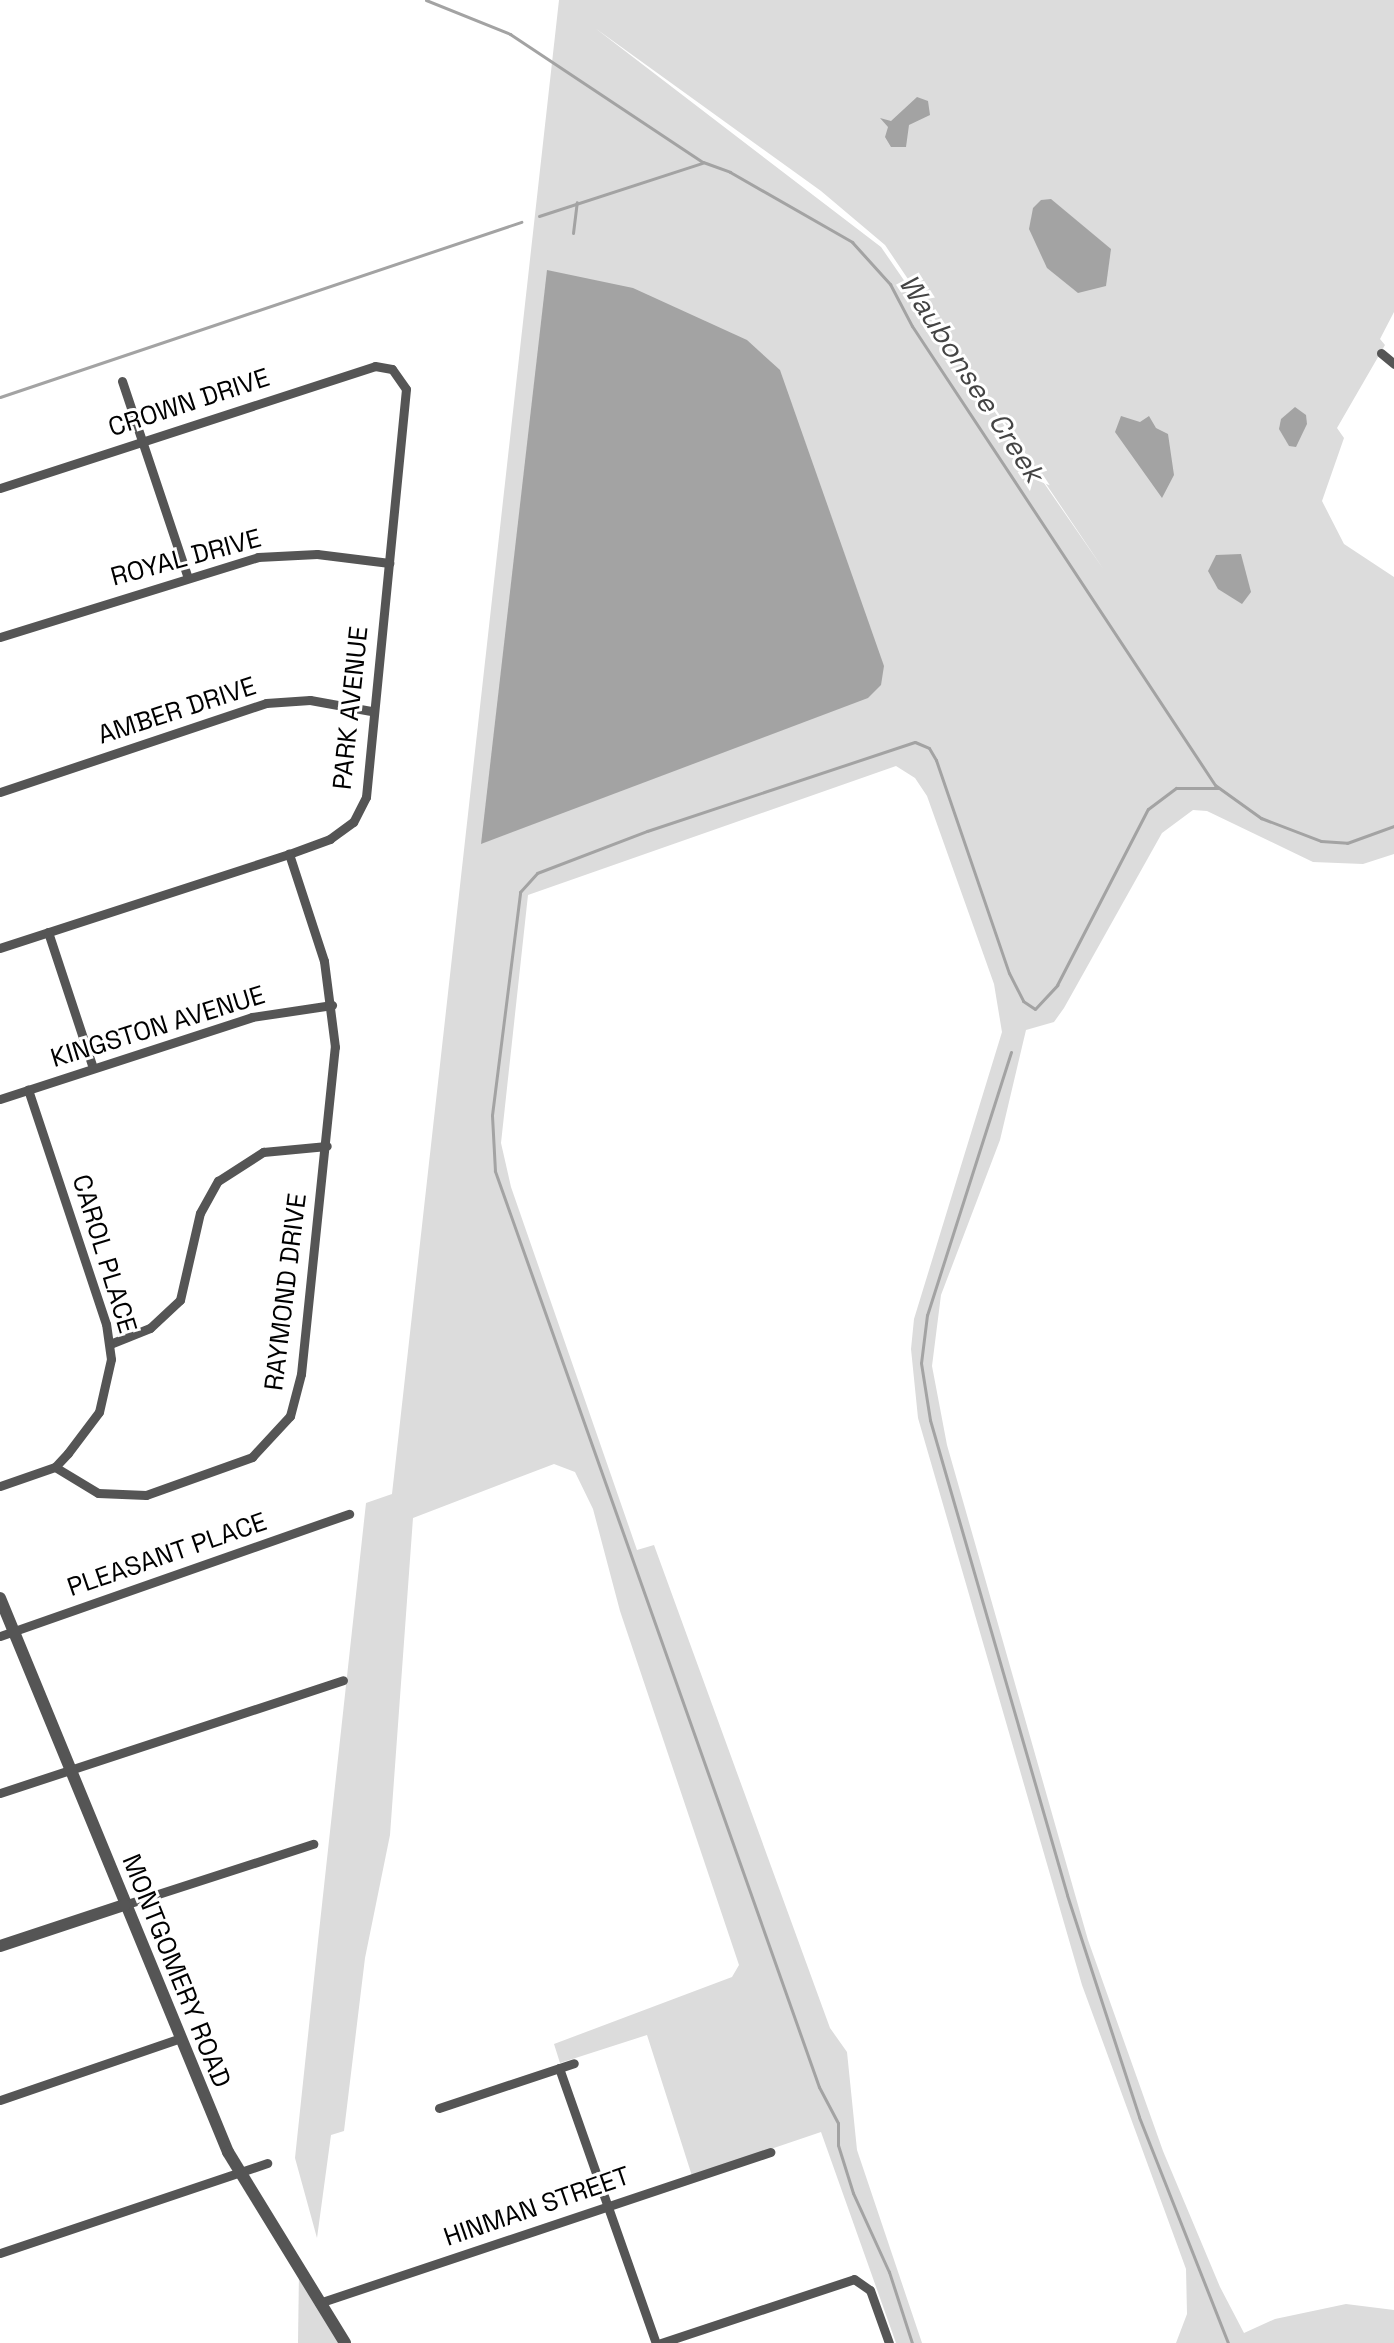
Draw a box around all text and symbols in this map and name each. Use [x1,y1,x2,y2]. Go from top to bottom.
water label: Waubonsee Creek [892,268,1052,488]
street label: CROWN DRIVE [104,362,274,444]
street label: ROYAL DRIVE [107,523,265,593]
street label: PARK AVENUE [327,625,375,791]
street label: AMBER DRIVE [94,671,260,751]
street label: KINGSTON AVENUE [47,980,269,1074]
street label: CAROL PLACE [65,1171,143,1337]
street label: RAYMOND DRIVE [258,1192,314,1392]
street label: PLEASANT PLACE [63,1506,271,1604]
street label: MONTGOMERY ROAD [115,1850,237,2092]
street label: HINMAN STREET [440,2161,634,2253]

